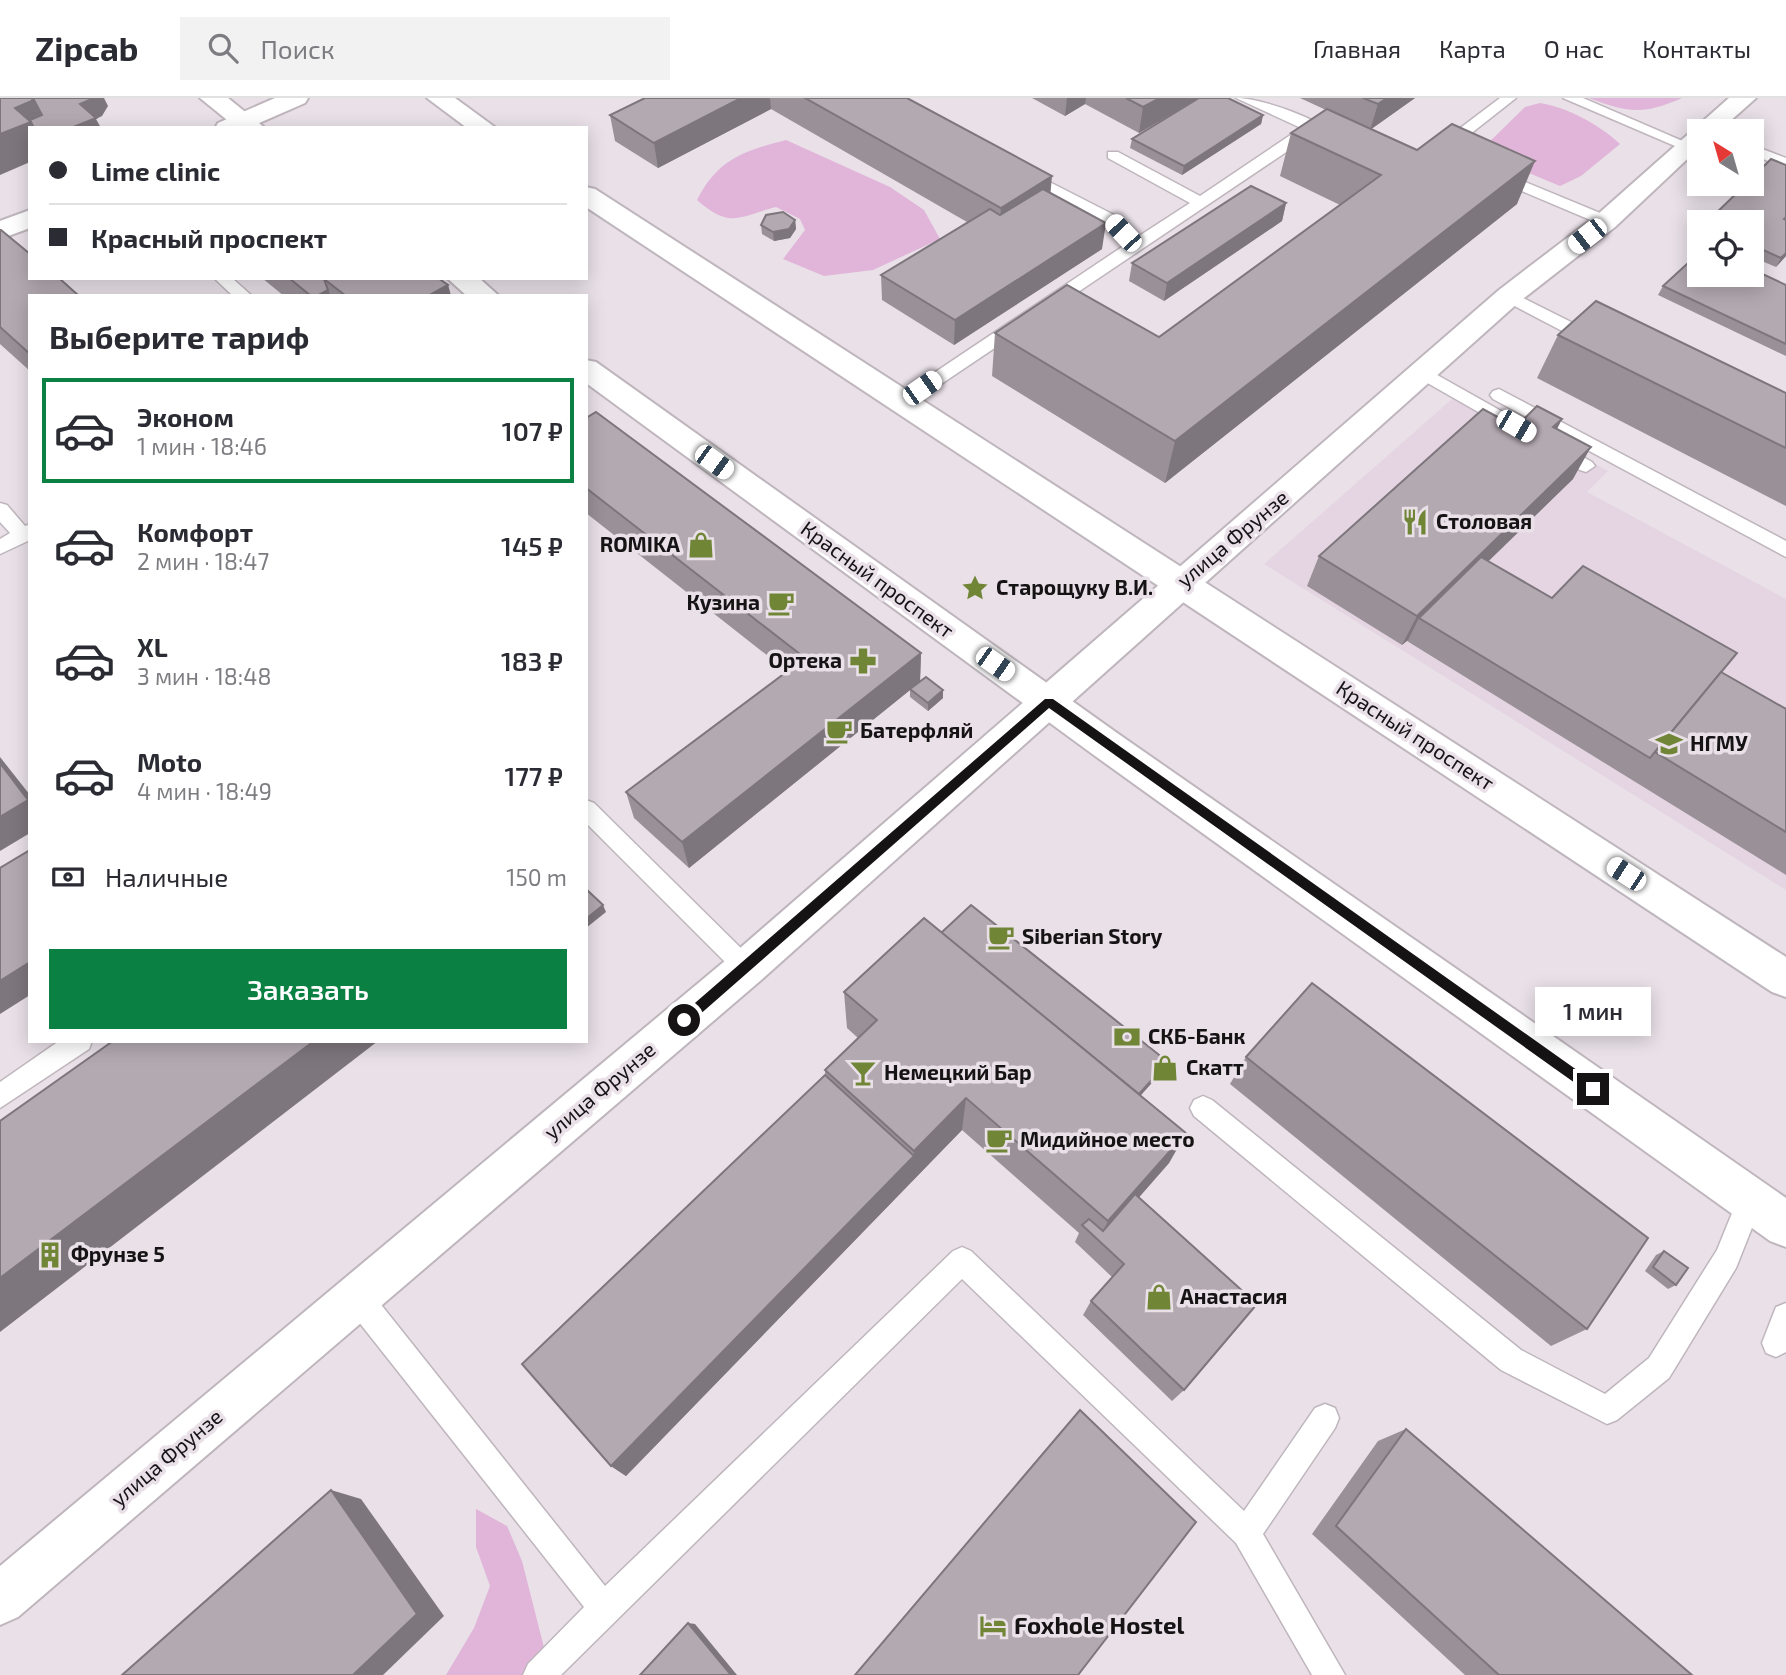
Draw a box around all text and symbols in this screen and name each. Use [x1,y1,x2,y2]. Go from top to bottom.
search box [180,17,670,80]
text: Zipcab [35,28,138,68]
icon: search [204,29,242,67]
text: Поиск [260,33,335,64]
text: Главная [1313,34,1401,63]
text: Карта [1439,34,1506,63]
text: О нас [1544,34,1604,63]
text: Контакты [1642,34,1751,63]
north arrow [1687,119,1764,196]
map controls [1687,119,1764,287]
text: Lime clinic [91,155,220,186]
car [1101,210,1146,256]
button: locate [1687,210,1764,287]
car [1564,215,1611,257]
text: Красный проспект [91,222,327,253]
text: Выберите тариф [49,317,309,355]
car [899,367,946,409]
icon: car [53,399,116,462]
text: Эконом [137,401,234,432]
car [1493,406,1540,446]
text: 107 ₽ [502,415,563,446]
text: 1 мин · 18:46 [137,432,267,460]
car [691,441,738,483]
street label: улица Фрунзе [1171,484,1294,593]
restaurant icon: Столовая [1400,507,1430,537]
place label: Столовая [1436,508,1532,533]
icon: car [53,514,116,577]
street label: Красный проспект [797,515,959,643]
text: Комфорт [137,516,253,547]
text: 145 ₽ [501,530,563,561]
shop icon: ROMIKA [686,530,716,560]
place label: ROMIKA [600,531,680,556]
text: 2 мин · 18:47 [137,547,269,575]
place icon: Старощуку В.И. [960,573,990,603]
place label: Старощуку В.И. [996,574,1153,599]
cafe icon: Кузина [766,588,796,618]
place label: Кузина [687,589,760,614]
icon: car [53,629,116,692]
text: XL [137,631,168,662]
car [972,643,1019,685]
text: 183 ₽ [501,645,563,676]
pharmacy icon: Ортека [848,646,878,676]
place label: Ортека [768,647,842,672]
text: 3 мин · 18:48 [137,662,271,690]
street label: Красный проспект [1332,674,1499,795]
cafe icon: Батерфляй [824,716,854,746]
place label: Батерфляй [860,717,973,742]
school or university icon: НГМУ [1654,729,1684,759]
place label: НГМУ [1690,730,1748,755]
icon: car [53,744,116,807]
text: Moto [137,746,202,777]
text: 177 ₽ [504,760,563,791]
text: 4 мин · 18:49 [137,777,272,805]
car [1603,854,1650,894]
icon: cash [49,858,87,896]
text: Наличные [105,861,228,892]
text: 150 m [506,863,567,891]
cafe icon: Siberian Story [986,922,1016,952]
place label: Siberian Story [1022,923,1163,949]
button: Заказать [49,949,567,1029]
callout: 1 мин [1535,988,1651,1037]
text: 1 мин [1563,997,1623,1025]
route start [668,1004,700,1036]
bank icon: СКБ-Банк [1112,1022,1142,1052]
place label: СКБ-Банк [1148,1023,1245,1048]
street label: улица Фрунзе [538,1036,661,1145]
shop icon: Скатт [1150,1053,1180,1083]
place label: Скатт [1186,1054,1244,1079]
bar icon: Немецкий Бар [848,1058,878,1088]
place label: Немецкий Бар [884,1059,1032,1084]
route end [1577,1073,1609,1105]
cafe icon: Мидийное место [984,1125,1014,1155]
place label: Мидийное место [1020,1126,1195,1151]
building icon: Фрунзе 5 [35,1240,65,1270]
place label: Фрунзе 5 [71,1241,165,1266]
shop icon: Анастасия [1144,1282,1174,1312]
place label: Анастасия [1180,1283,1287,1308]
street label: улица Фрунзе [105,1403,228,1512]
place label: Foxhole Hostel [1014,1610,1184,1639]
hotel icon: Foxhole Hostel [978,1611,1008,1641]

